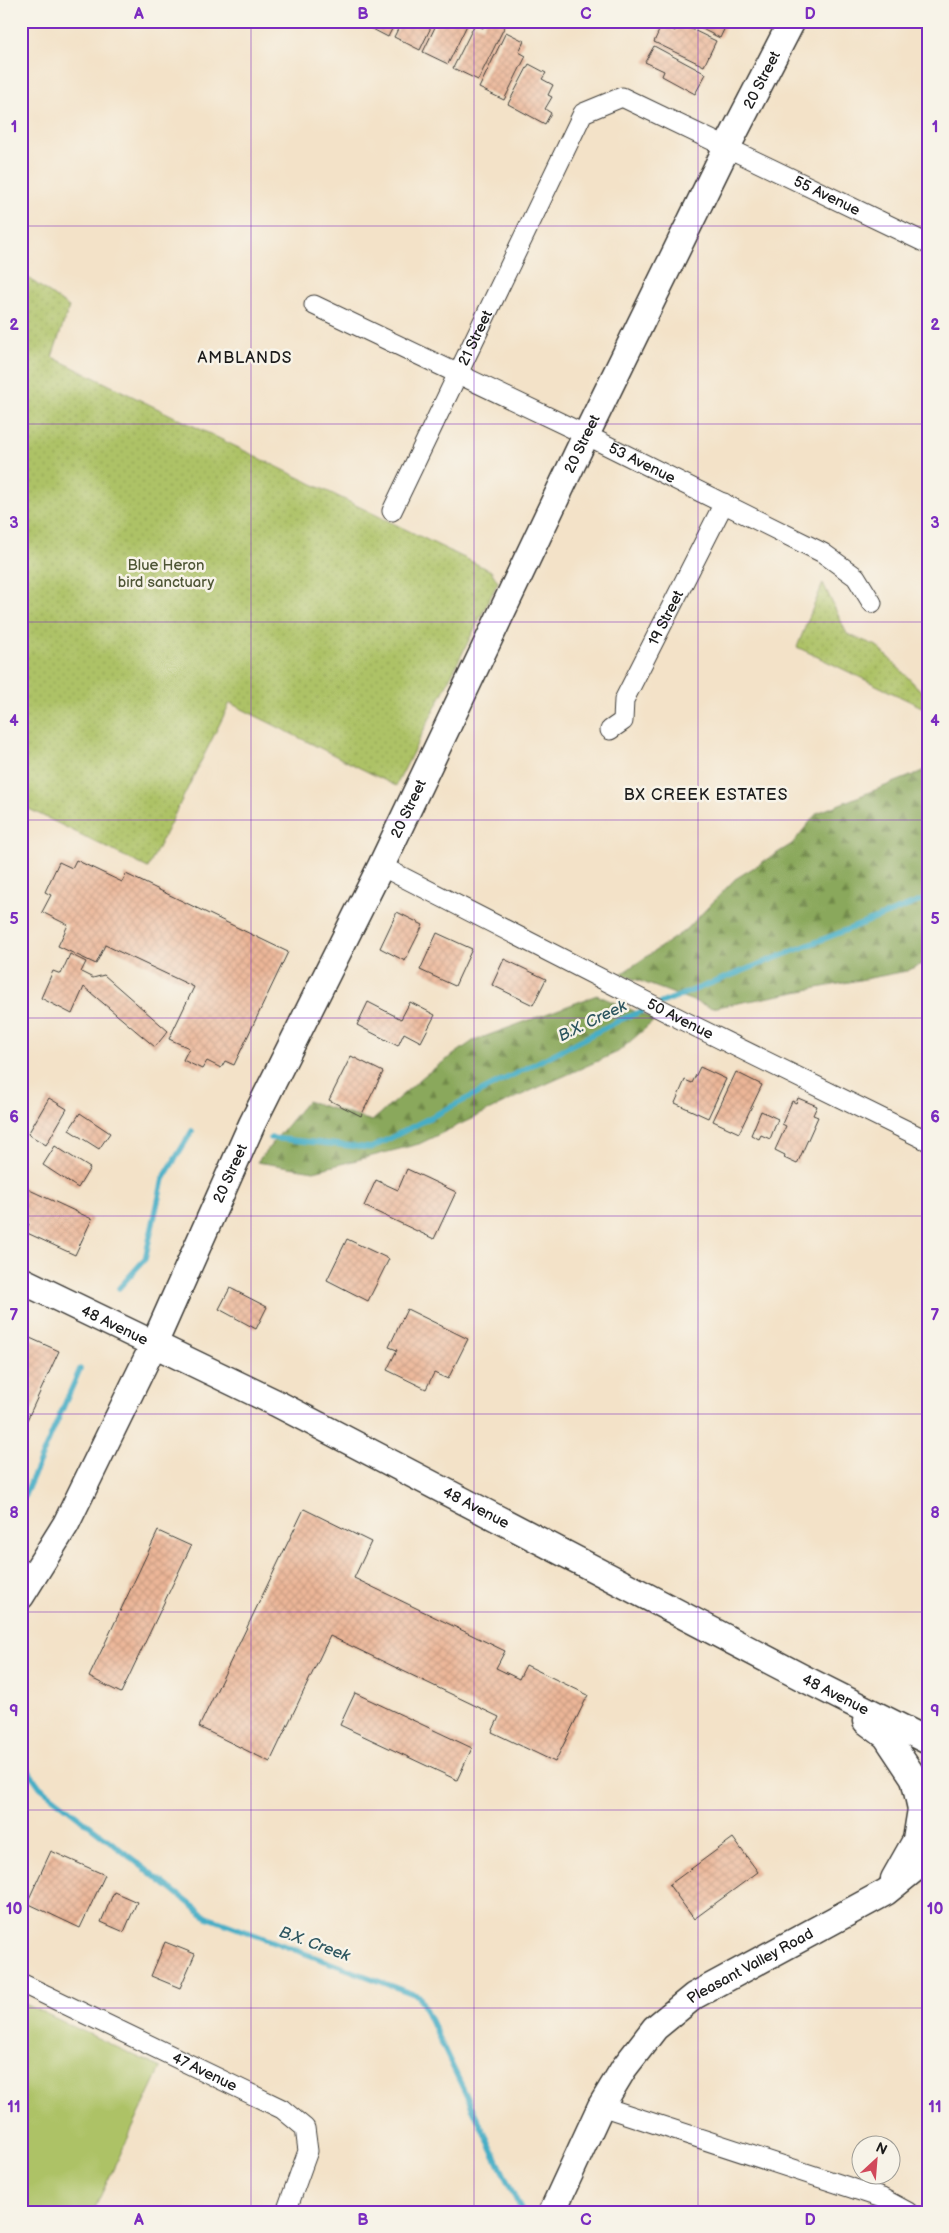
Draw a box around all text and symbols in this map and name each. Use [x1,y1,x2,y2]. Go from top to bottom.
text: A [133,5,144,24]
text: B [357,5,369,24]
text: C [580,5,592,24]
text: D [804,5,816,24]
street label: 20 Street [739,48,785,112]
text: 1 [11,118,17,137]
text: 1 [932,118,938,137]
street label: 55 Avenue [790,172,863,220]
street label: 21 Street [454,307,497,369]
text: 2 [9,316,19,335]
text: 2 [930,316,940,335]
district label: AMBLANDS [198,349,292,368]
street label: 20 Street [560,411,605,476]
street label: 53 Avenue [605,439,678,488]
text: 3 [9,514,19,533]
text: 3 [930,514,940,533]
park label: Blue Heron bird sanctuary [118,556,214,592]
street label: 19 Street [644,587,688,649]
text: 4 [9,712,19,731]
text: 4 [930,712,940,731]
street label: 20 Street [387,776,431,841]
district label: BX CREEK ESTATES [624,786,788,805]
text: 5 [9,910,19,929]
text: 5 [930,910,940,929]
street label: 50 Avenue [644,995,716,1044]
water label: B.X. Creek [555,996,631,1046]
text: 6 [9,1108,19,1127]
text: 6 [930,1108,940,1127]
street label: 20 Street [209,1141,252,1206]
street label: 48 Avenue [78,1301,151,1350]
text: 7 [10,1306,19,1325]
text: 7 [931,1306,940,1325]
street label: 48 Avenue [440,1483,513,1533]
text: 8 [9,1504,19,1523]
text: 8 [930,1504,940,1523]
street label: 48 Avenue [799,1670,872,1720]
text: 9 [9,1702,19,1721]
text: 9 [930,1702,940,1721]
text: 10 [6,1900,22,1919]
text: 10 [927,1900,943,1919]
water label: B.X. Creek [277,1923,353,1966]
street label: Pleasant Valley Road [683,1924,817,2008]
street label: 47 Avenue [169,2048,240,2096]
text: 11 [7,2098,21,2117]
text: 11 [928,2098,942,2117]
north arrow [852,2136,902,2186]
text: N [873,2139,890,2159]
text: A [133,2211,144,2230]
text: B [357,2211,369,2230]
text: C [580,2211,592,2230]
text: D [804,2211,816,2230]

